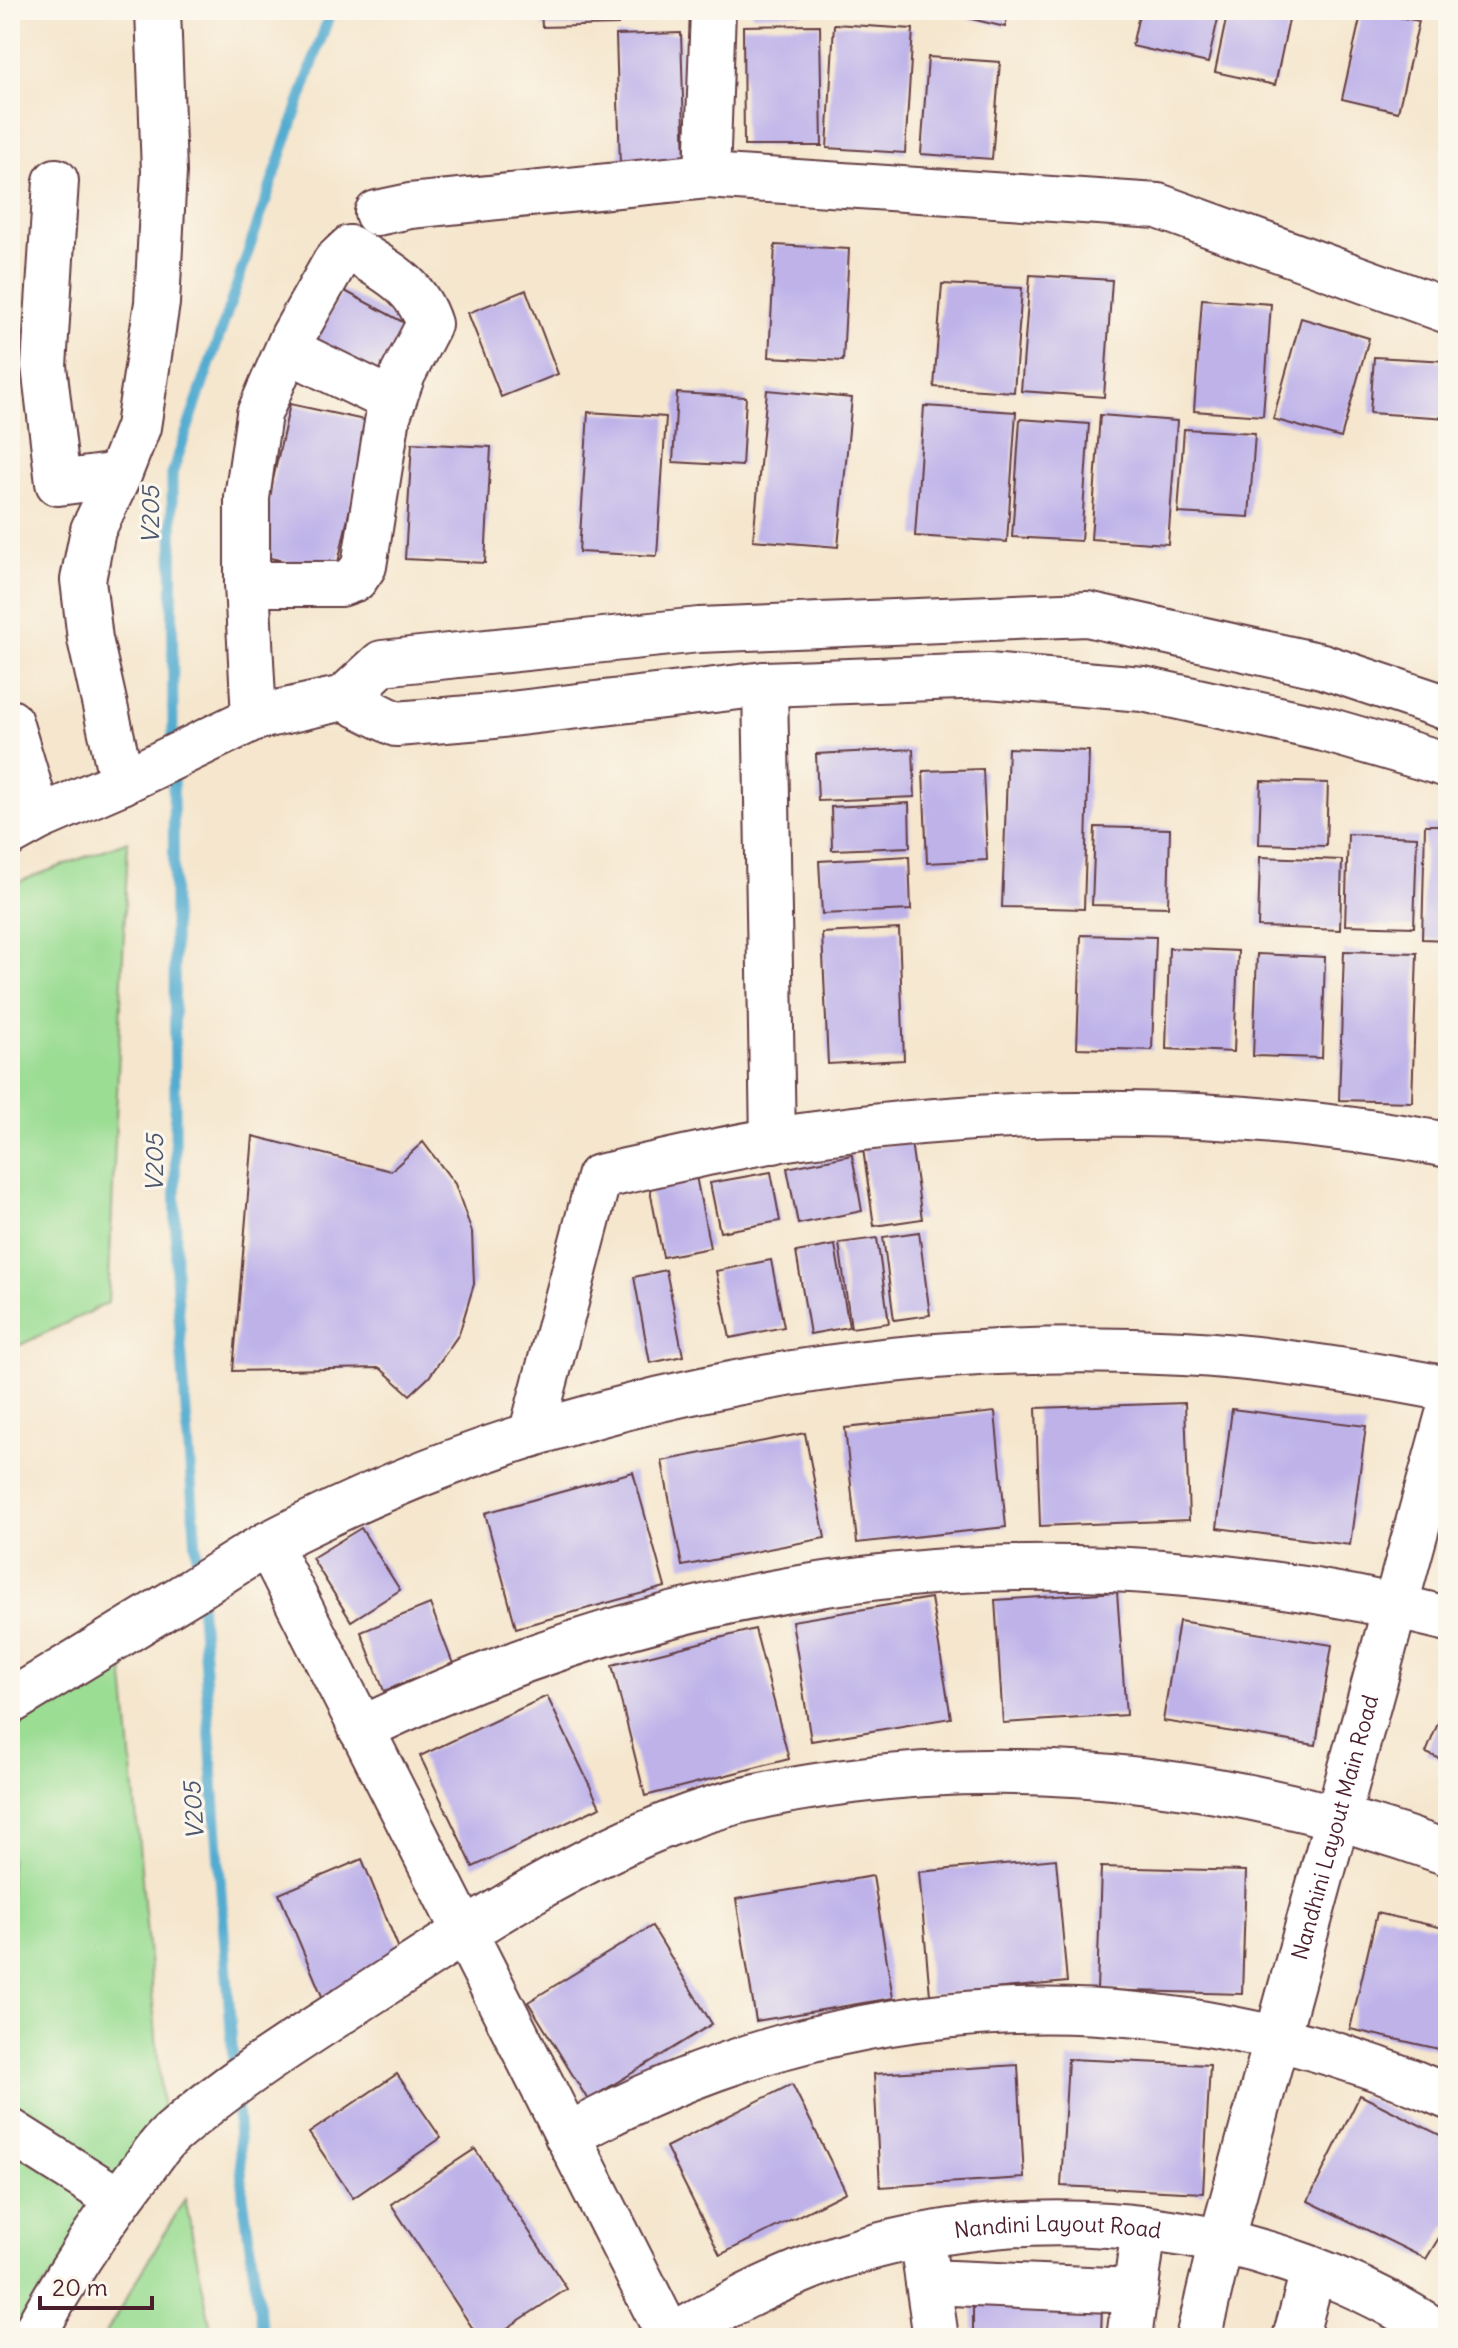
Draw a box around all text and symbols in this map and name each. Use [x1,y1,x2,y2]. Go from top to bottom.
water label: V205 [135,484,165,544]
water label: V205 [139,1132,169,1192]
street label: Nandhini Layout Main Road [1285,1692,1384,1963]
water label: V205 [176,1779,210,1841]
street label: Nandini Layout Road [953,2209,1163,2244]
scale bar [40,2260,152,2310]
text: 20 m [52,2272,108,2302]

